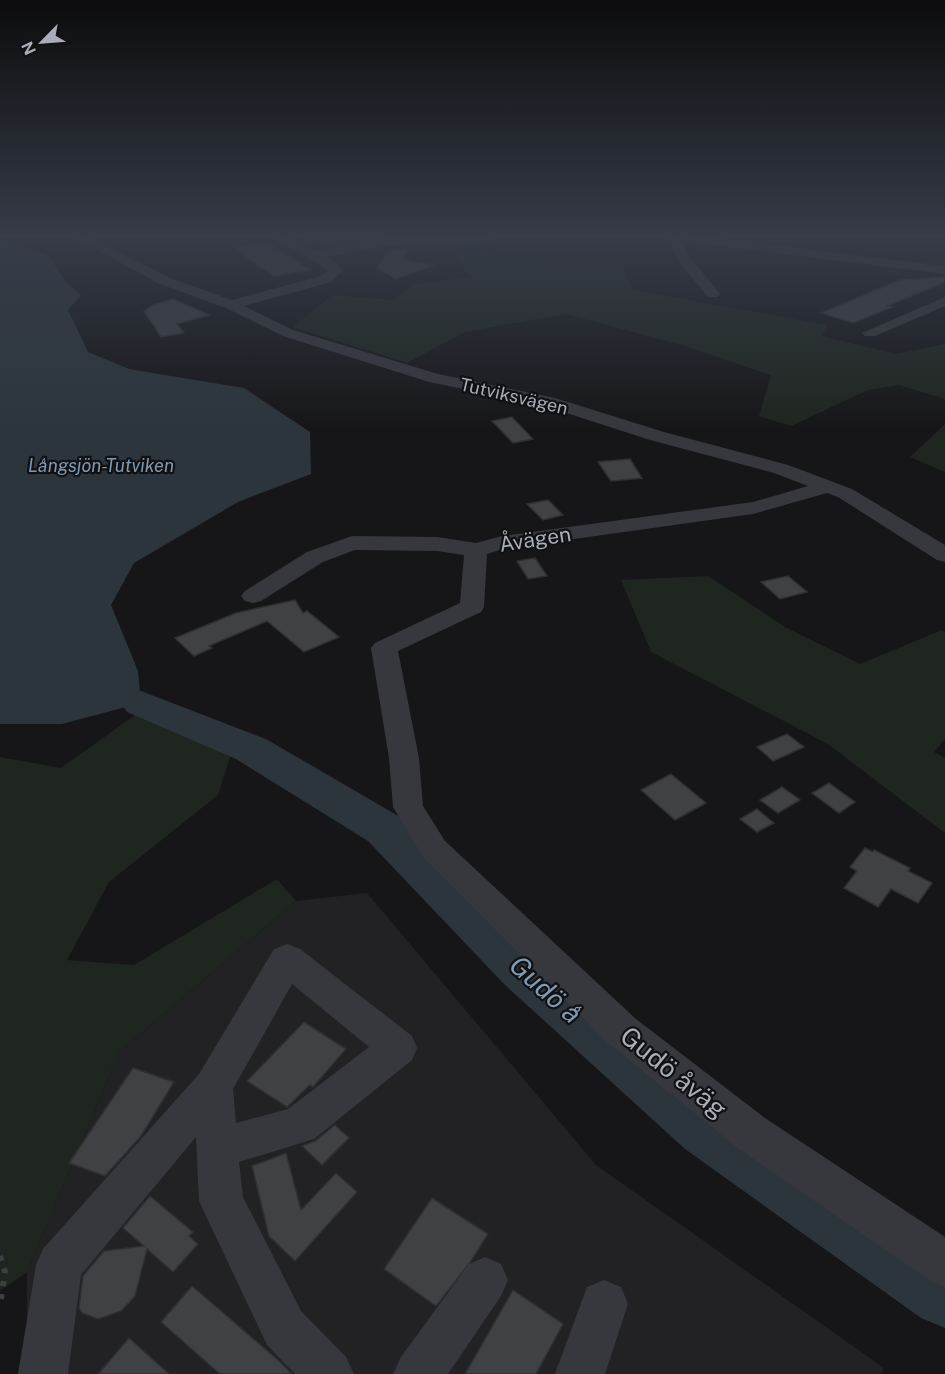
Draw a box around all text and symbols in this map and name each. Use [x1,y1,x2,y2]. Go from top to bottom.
north arrow [12,12,72,72]
text: N [18,38,40,58]
street label: Tutviksvägen [458,373,570,419]
water label: Långsjön-Tutviken [28,455,174,476]
street label: Åvägen [497,520,573,557]
water label: Gudö å [503,948,589,1030]
street label: Gudö åväg [615,1020,733,1124]

